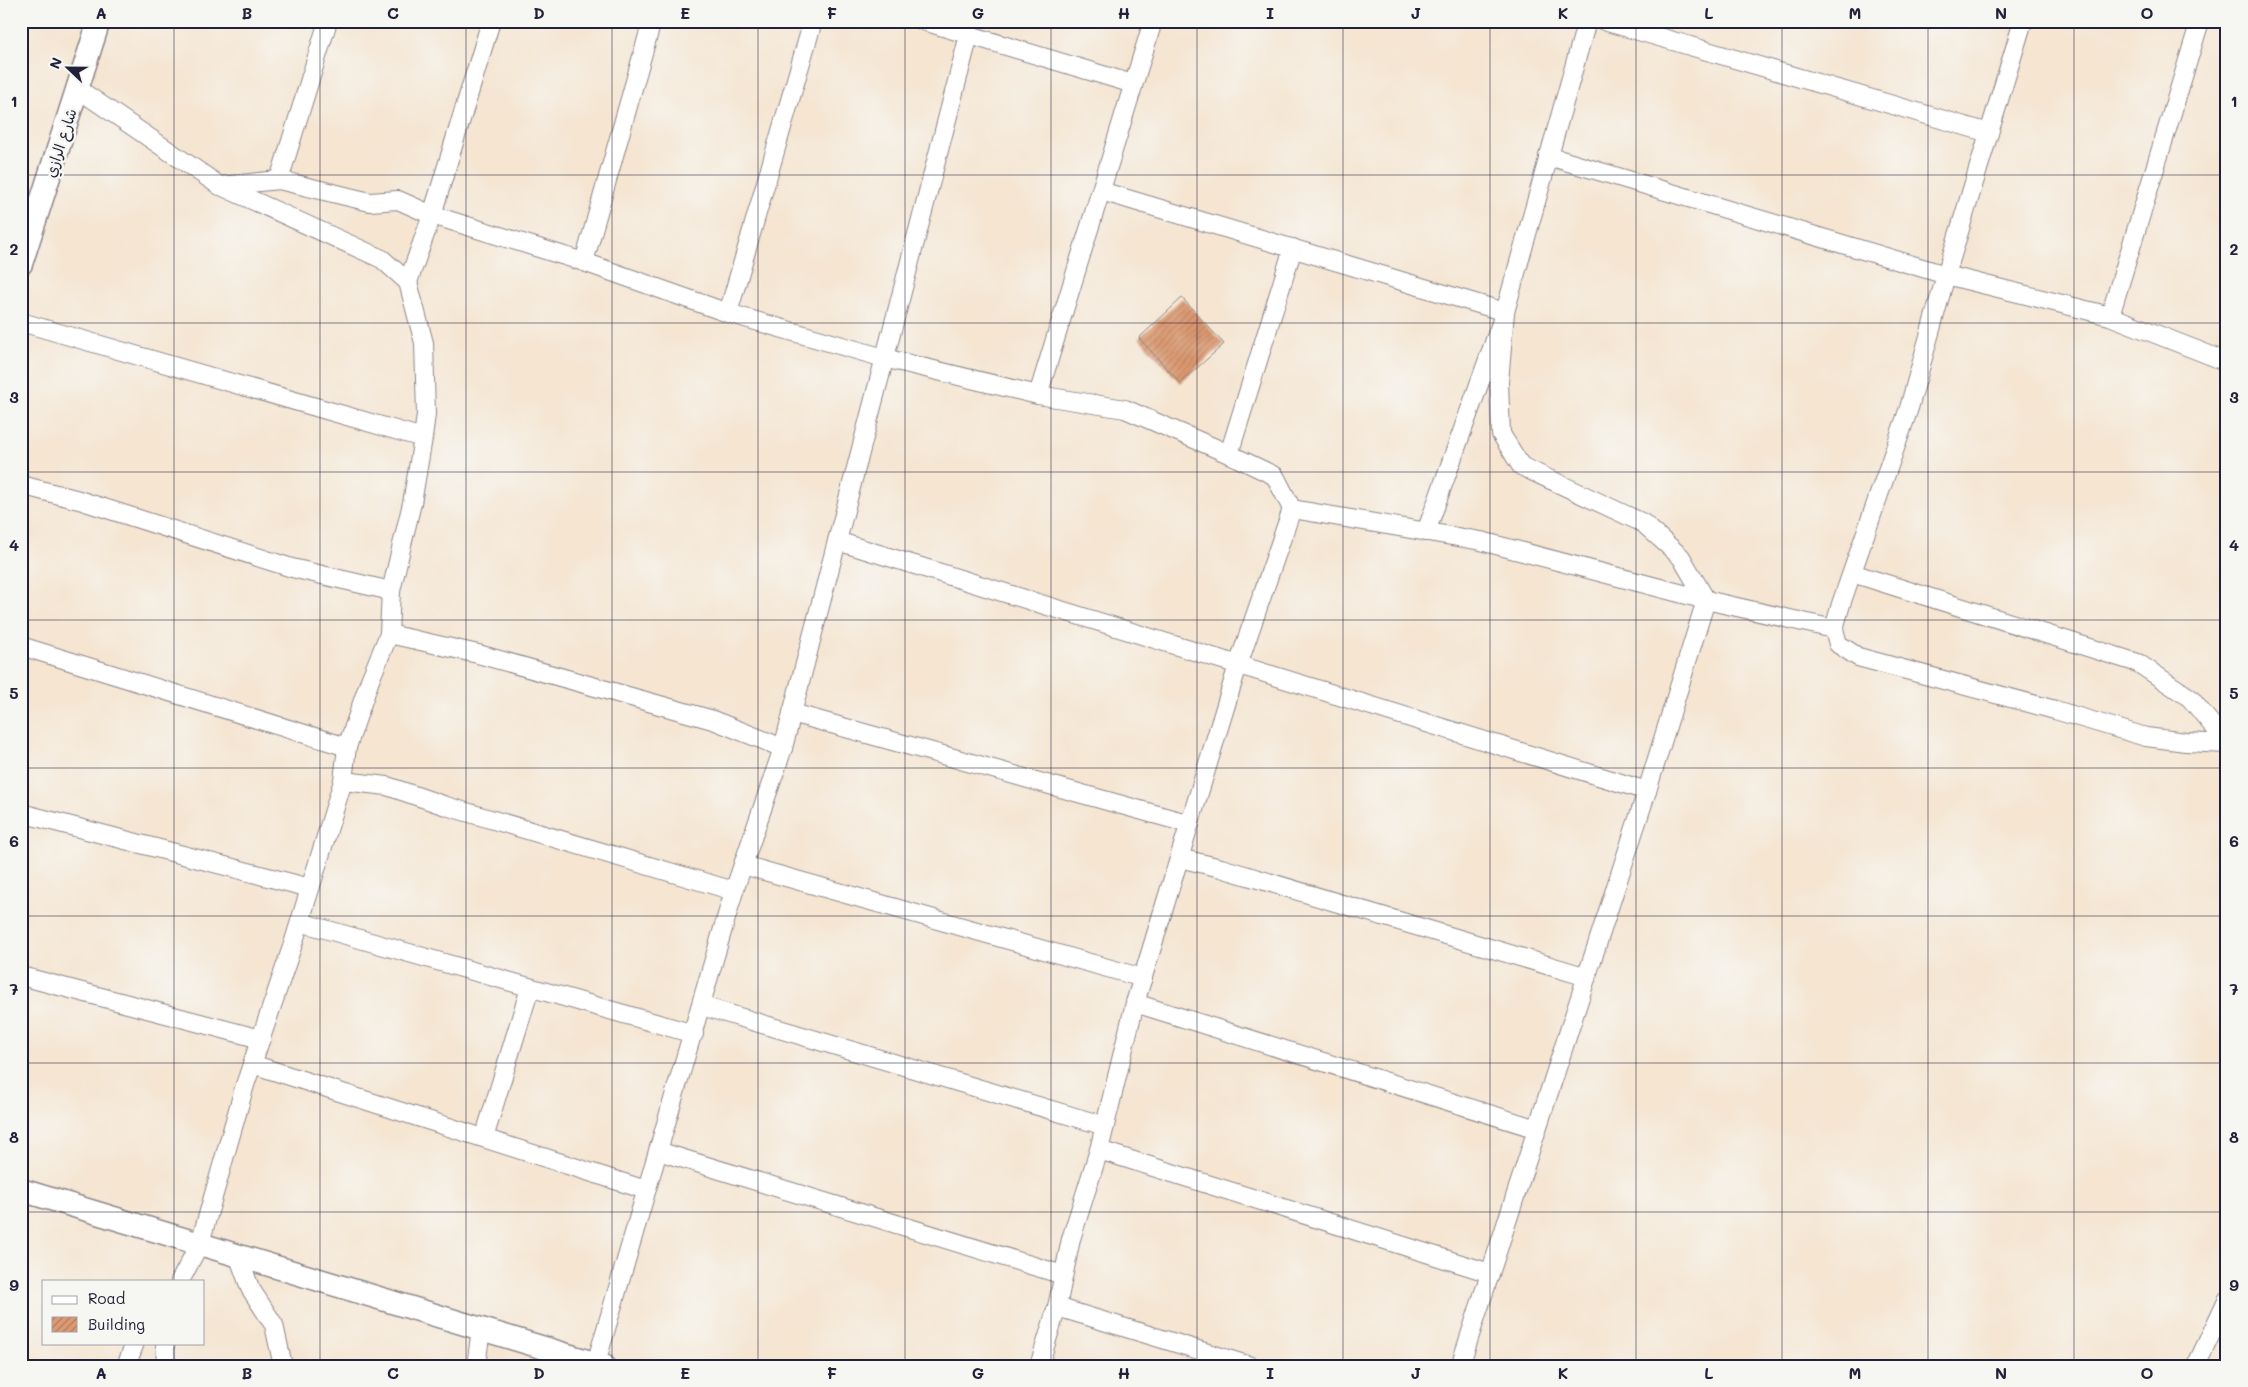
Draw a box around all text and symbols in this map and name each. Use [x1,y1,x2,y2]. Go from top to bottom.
text: A [95,2,107,23]
text: B [242,2,252,23]
text: C [387,2,399,23]
text: D [533,2,545,23]
text: E [680,2,690,23]
text: F [827,2,837,23]
text: G [972,2,984,23]
text: H [1118,2,1130,23]
text: I [1266,2,1274,23]
text: J [1411,2,1421,23]
text: K [1558,2,1568,23]
text: L [1704,2,1714,23]
text: M [1849,2,1861,23]
text: N [1995,2,2007,23]
text: O [2141,2,2154,23]
north arrow [42,42,92,92]
text: N [45,54,66,71]
text: 1 [10,90,18,111]
text: 1 [2230,90,2238,111]
street label: شارع الرازي [40,106,82,180]
text: 2 [10,238,19,259]
text: 2 [2230,238,2239,259]
text: 3 [9,386,19,407]
text: 3 [2229,386,2239,407]
text: 4 [9,534,19,555]
text: 4 [2229,534,2239,555]
text: 5 [9,682,19,703]
text: 5 [2229,682,2239,703]
text: 6 [9,830,19,851]
text: 6 [2229,830,2239,851]
text: 7 [10,978,19,999]
text: 7 [2230,978,2239,999]
text: 8 [9,1126,19,1147]
text: 8 [2229,1126,2239,1147]
text: 9 [9,1274,19,1295]
text: 9 [2229,1274,2239,1295]
legend [42,1280,205,1344]
text: Road [88,1288,125,1308]
text: Building [88,1314,145,1334]
text: A [95,1362,107,1383]
text: B [242,1362,252,1383]
text: C [387,1362,399,1383]
text: D [533,1362,545,1383]
text: E [680,1362,690,1383]
text: F [827,1362,837,1383]
text: G [972,1362,984,1383]
text: H [1118,1362,1130,1383]
text: I [1266,1362,1274,1383]
text: J [1411,1362,1421,1383]
text: K [1558,1362,1568,1383]
text: L [1704,1362,1714,1383]
text: M [1849,1362,1861,1383]
text: N [1995,1362,2007,1383]
text: O [2141,1362,2154,1383]

